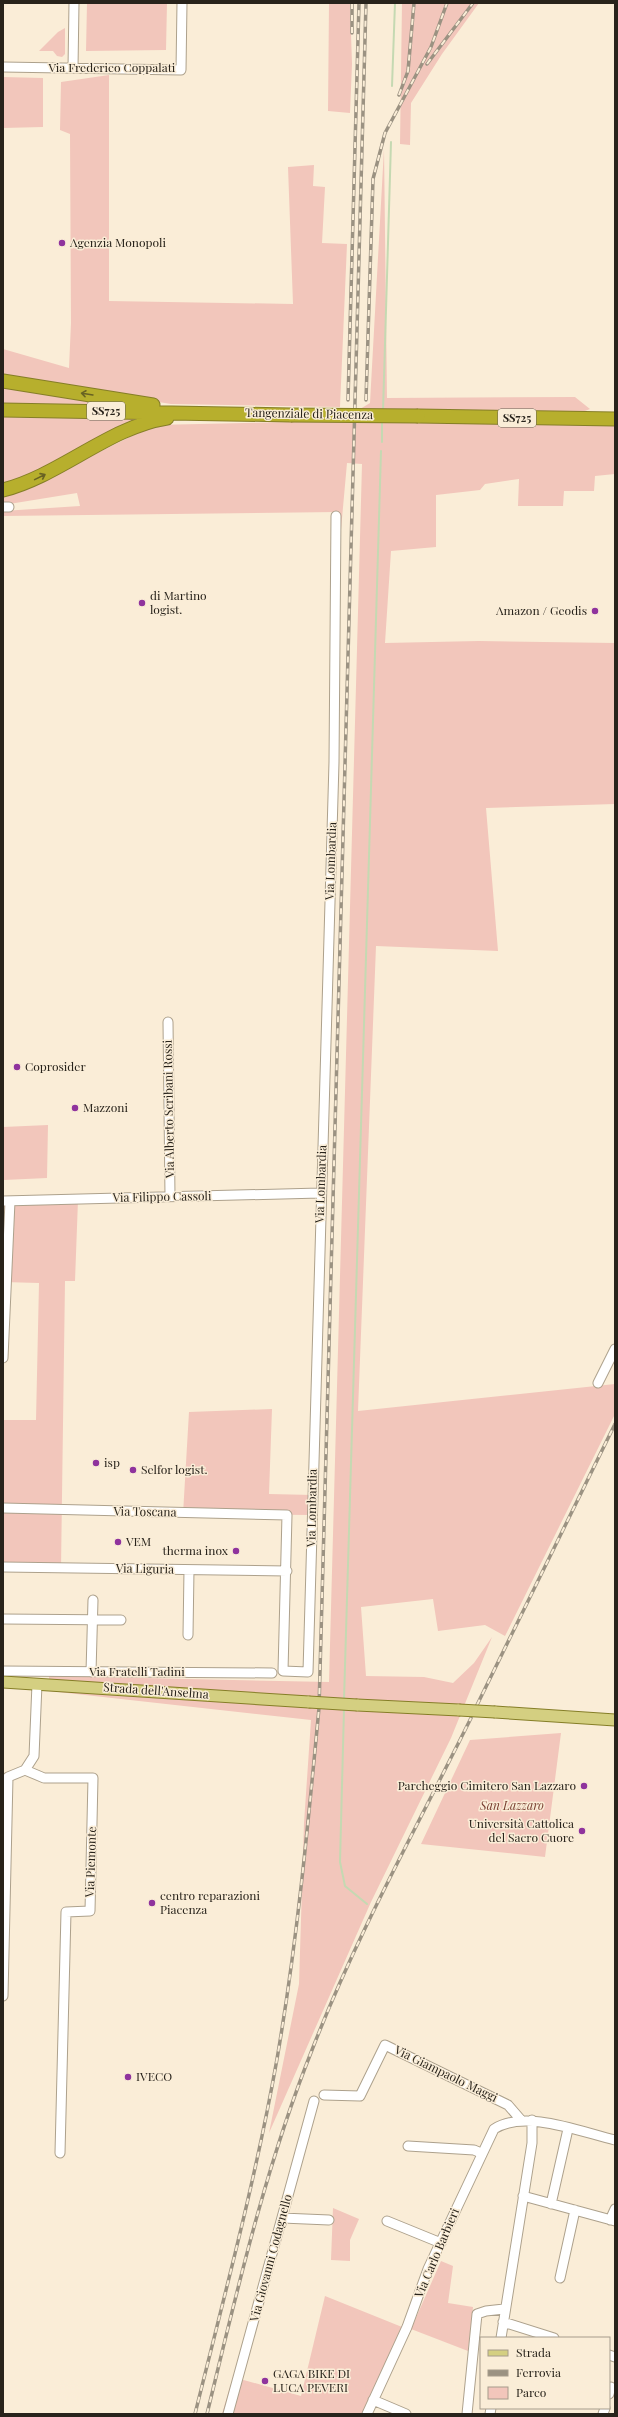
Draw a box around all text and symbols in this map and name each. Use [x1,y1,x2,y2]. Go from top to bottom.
street label: Via Frederico Coppalati [48,59,176,75]
place label: Agenzia Monopoli [69,234,166,250]
marker: Agenzia Monopoli [57,238,67,248]
one-way arrow [81,390,94,398]
road number: SS725 [87,402,125,420]
street label: Tangenziale di Piacenza [245,404,373,422]
road number: SS725 [498,409,536,427]
one-way arrow [33,473,45,480]
place label: di Martino logist. [150,587,207,617]
marker: di Martino logist. [137,598,147,608]
place label: Amazon / Geodis [495,602,587,618]
marker: Amazon / Geodis [590,606,600,616]
street label: Via Lombardia [321,822,339,901]
street label: Via Alberto Scribani Rossi [159,1039,177,1179]
place label: Coprosider [25,1058,86,1074]
marker: Coprosider [12,1062,22,1072]
place label: Mazzoni [83,1099,129,1115]
marker: Mazzoni [70,1103,80,1113]
street label: Via Lombardia [311,1145,329,1224]
street label: Via Filippo Cassoli [111,1187,212,1205]
place label: isp [104,1454,120,1470]
marker: isp [91,1458,101,1468]
place label: Selfor logist. [141,1461,207,1477]
marker: Selfor logist. [128,1465,138,1475]
street label: Via Lombardia [302,1469,320,1548]
street label: Via Toscana [112,1502,177,1520]
place label: VEM [125,1533,151,1549]
marker: VEM [113,1537,123,1547]
place label: therma inox [163,1542,229,1558]
marker: therma inox [231,1546,241,1556]
street label: Via Liguria [115,1559,174,1577]
street label: Via Fratelli Tadini [88,1663,185,1679]
street label: Strada dell'Anselma [103,1678,209,1702]
place label: Parcheggio Cimitero San Lazzaro [398,1777,576,1793]
marker: Parcheggio Cimitero San Lazzaro [579,1781,589,1791]
park label: San Lazzaro [479,1797,544,1813]
place label: Università Cattolica del Sacro Cuore [469,1815,574,1845]
street label: Via Piemonte [81,1826,99,1899]
marker: Università Cattolica del Sacro Cuore [577,1826,587,1836]
place label: centro reparazioni Piacenza [160,1887,260,1917]
marker: centro reparazioni Piacenza [147,1898,157,1908]
street label: Via Giampaolo Maggi [391,2041,501,2105]
place label: IVECO [136,2068,172,2084]
marker: IVECO [123,2072,133,2082]
street label: Via Giovanni Codagnello [245,2192,295,2324]
street label: Via Carlo Barbieri [410,2205,462,2301]
legend [480,2337,610,2409]
text: Strada [516,2344,551,2360]
text: Ferrovia [516,2364,561,2380]
place label: GAGA BIKE DI LUCA PEVERI [273,2365,350,2395]
marker: GAGA BIKE DI LUCA PEVERI [260,2376,270,2386]
text: Parco [516,2384,547,2400]

